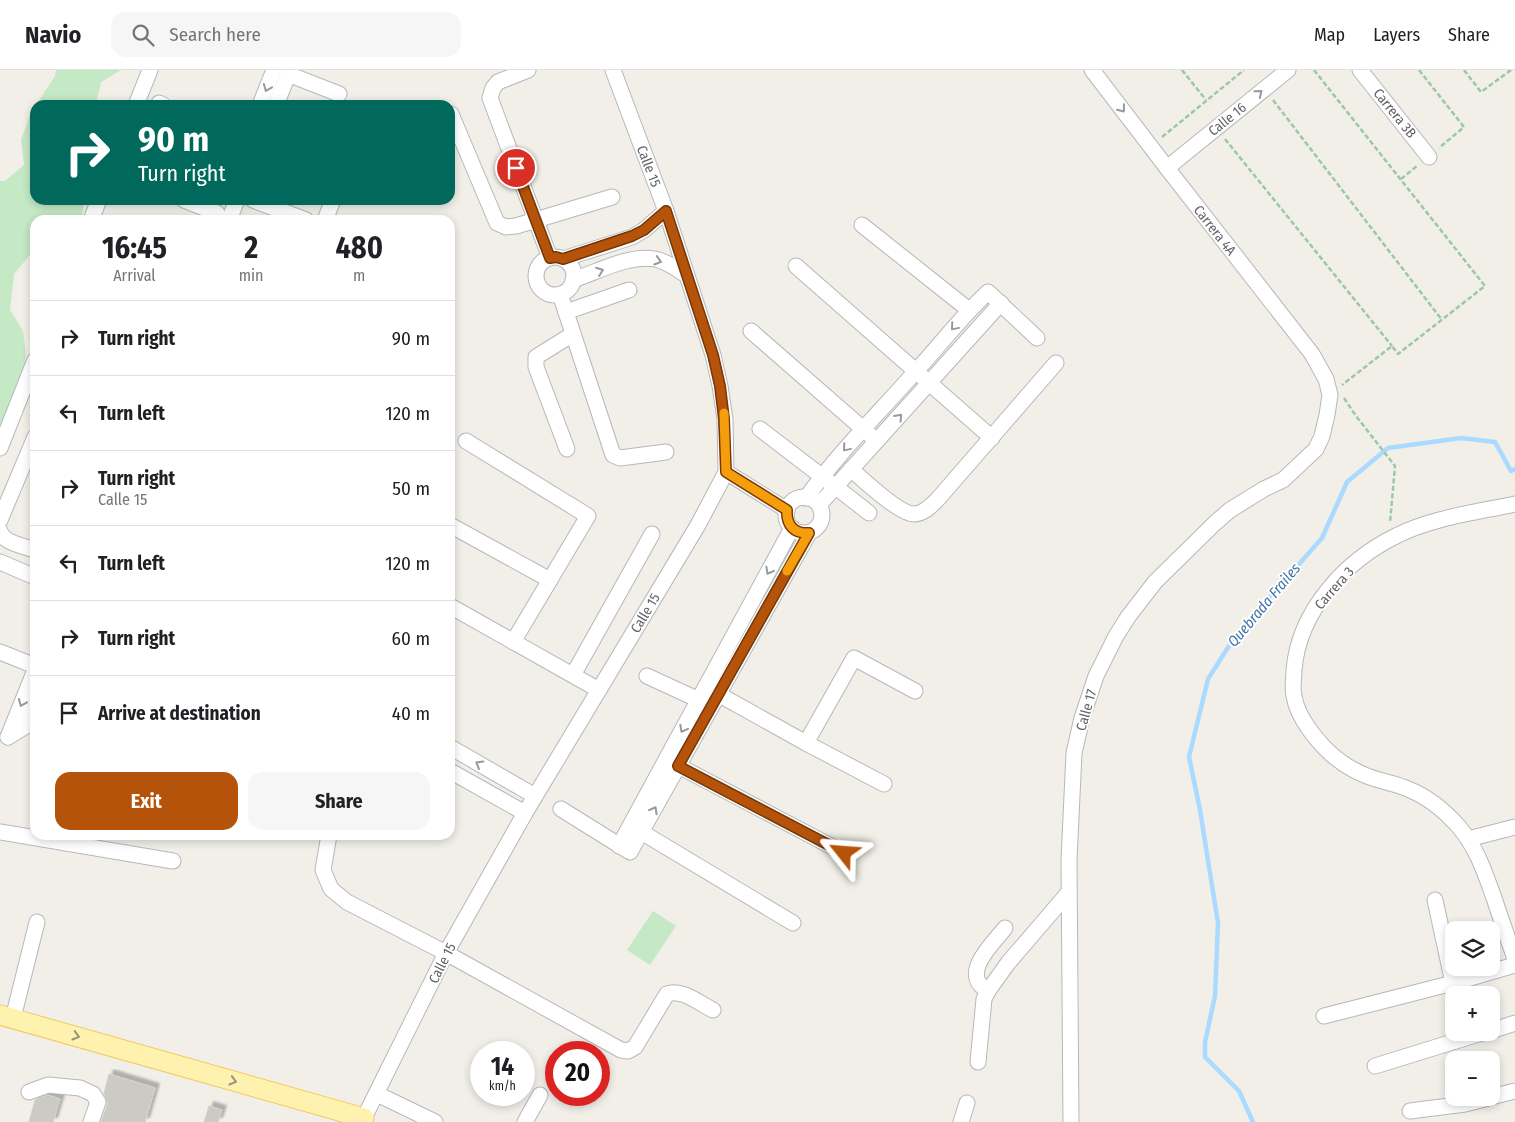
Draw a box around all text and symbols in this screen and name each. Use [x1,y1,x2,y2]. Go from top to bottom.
search box [111,12,461,57]
text: Navio [25,21,81,49]
icon: search [129,21,157,49]
text: Search here [169,23,261,46]
text: Map [1314,24,1345,46]
text: Layers [1373,24,1420,46]
text: Share [1448,24,1490,46]
one-way arrow [262,83,272,91]
street label: Carrera 3B [1370,85,1420,142]
one-way arrow [1253,91,1262,99]
street label: Calle 16 [1205,99,1250,140]
one-way arrow [1116,103,1125,112]
text: 90 m [138,118,209,160]
icon: right [55,120,120,185]
street label: Calle 15 [633,143,664,189]
pin [495,147,537,189]
icon: arrive [502,154,530,182]
text: Turn right [138,160,226,187]
street label: Carrera 4A [1190,202,1240,259]
text: 16:45 [102,230,167,266]
text: 2 [244,230,258,266]
text: 480 [335,230,383,266]
one-way arrow [653,256,662,266]
text: Arrival [113,266,156,285]
text: min [239,266,264,285]
text: m [353,266,365,285]
one-way arrow [595,267,604,277]
one-way arrow [951,321,960,330]
icon: right [55,324,83,352]
text: Turn right [98,327,175,350]
text: 90 m [392,327,430,350]
icon: left [55,399,83,427]
text: Turn left [98,402,165,425]
text: 120 m [385,402,430,425]
one-way arrow [893,414,902,423]
one-way arrow [842,443,851,452]
text: Turn right [98,467,175,490]
icon: right [55,474,83,502]
text: 50 m [392,477,430,500]
text: Calle 15 [98,490,147,509]
icon: left [55,549,83,577]
text: Turn left [98,552,165,575]
text: 120 m [385,552,430,575]
water label: Quebrada Frailes [1224,559,1305,650]
street label: Carrera 3 [1311,563,1358,613]
one-way arrow [765,566,775,575]
street label: Calle 15 [627,590,664,636]
icon: right [55,624,83,652]
text: Turn right [98,627,175,650]
text: 60 m [392,627,430,650]
street label: Calle 17 [1072,687,1101,733]
one-way arrow [17,699,27,707]
icon: arrive [55,699,83,727]
text: Arrive at destination [98,702,261,725]
text: 40 m [392,702,430,725]
one-way arrow [679,724,689,733]
one-way arrow [476,760,485,770]
button: Exit [55,772,238,830]
button: Share [248,772,430,830]
one-way arrow [647,806,657,815]
position arrow [817,826,869,878]
map controls [1445,921,1500,1106]
button: layers [1445,921,1500,976]
street label: Calle 15 [425,940,460,986]
button: + [1445,986,1500,1041]
one-way arrow [72,1031,80,1041]
speed limit sign: 20 [545,1041,610,1106]
button: − [1445,1051,1500,1106]
text: 14 [491,1052,514,1082]
one-way arrow [228,1075,236,1085]
text: km/h [489,1079,516,1093]

